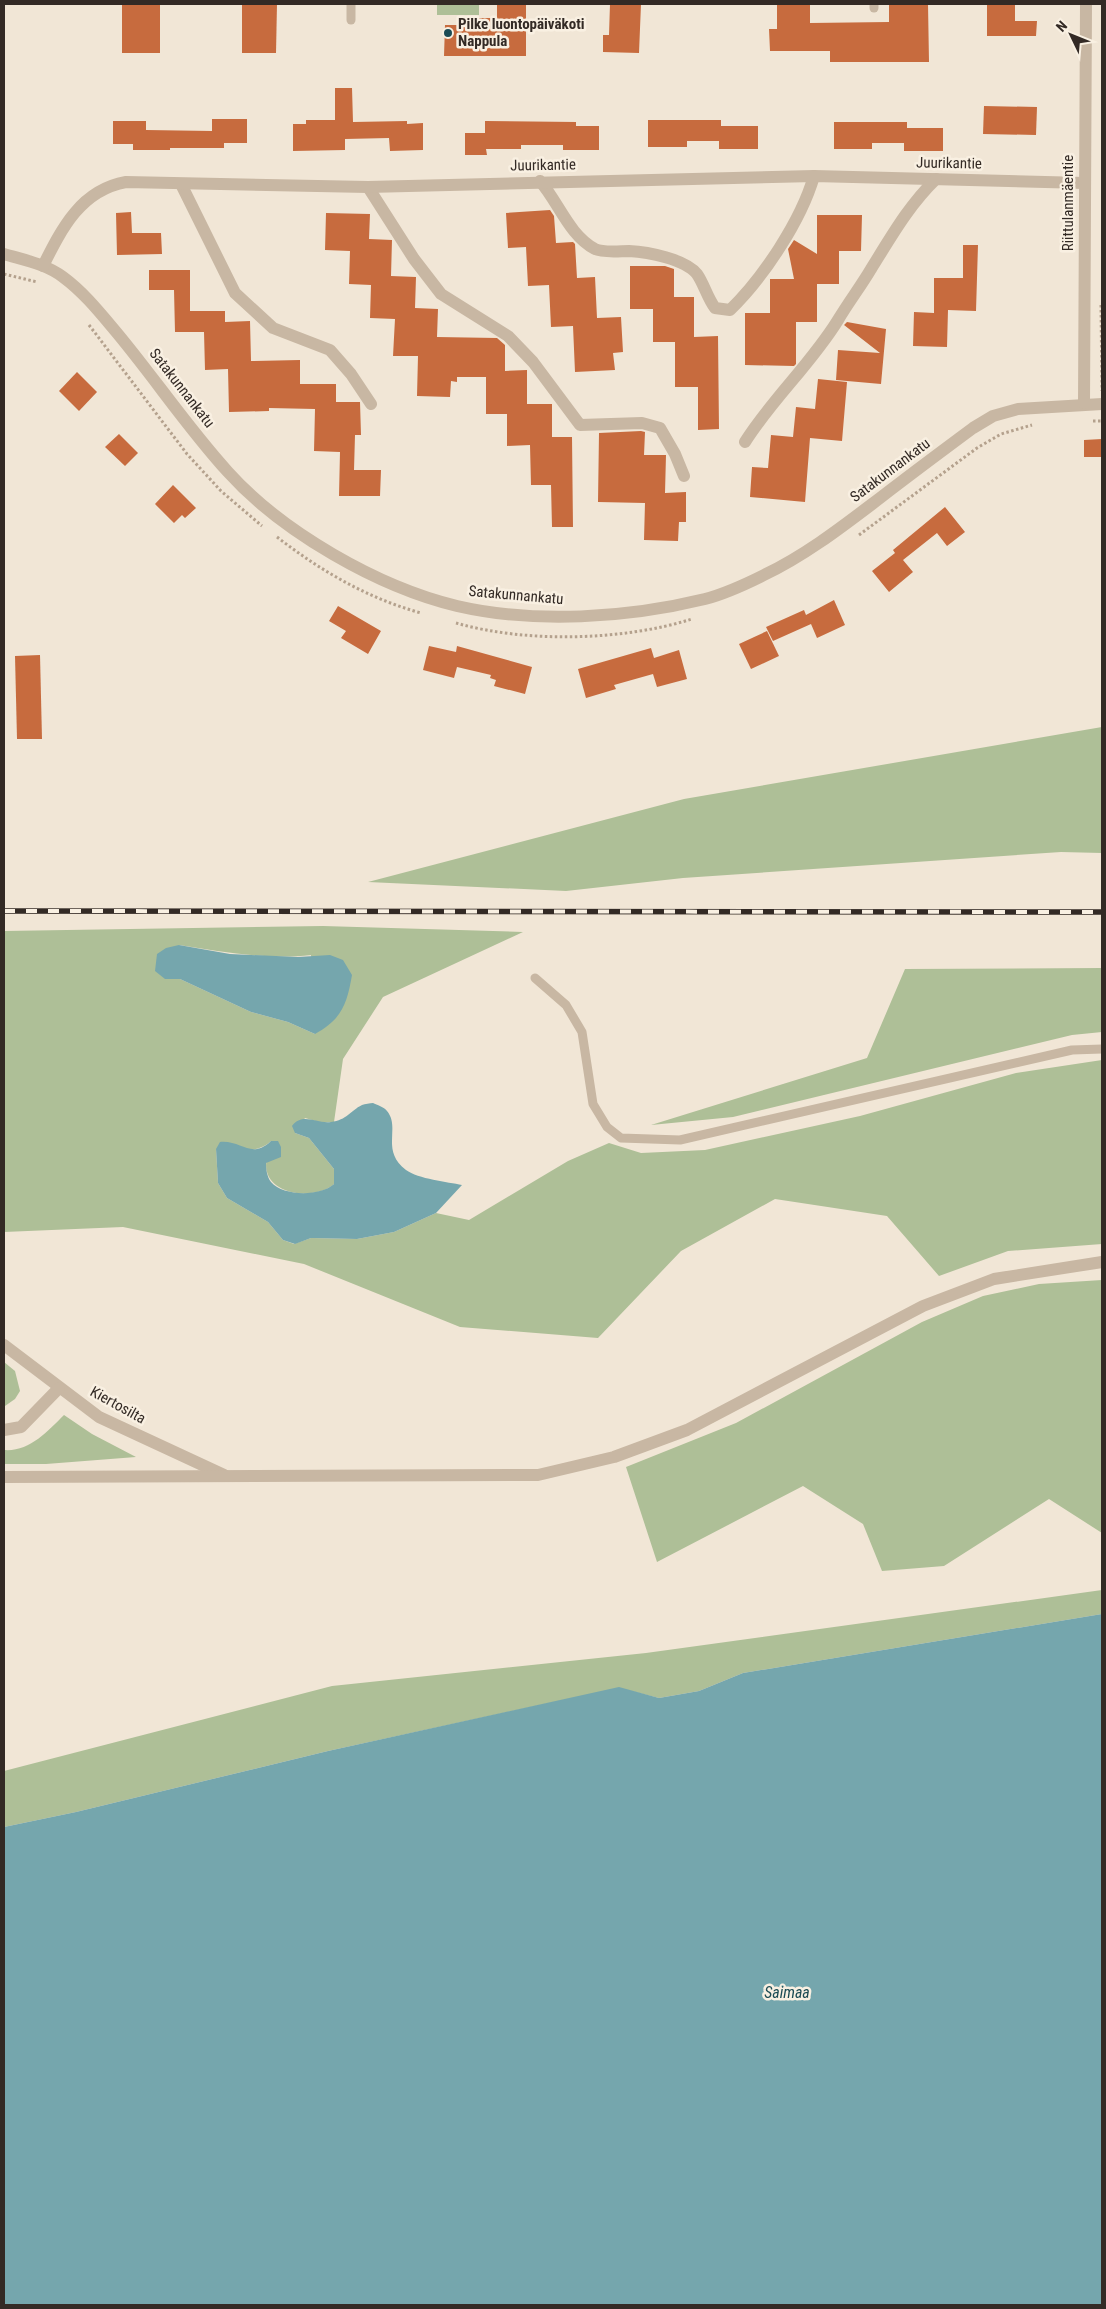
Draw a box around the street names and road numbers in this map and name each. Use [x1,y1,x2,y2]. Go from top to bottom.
street label: Juurikantie [916,153,982,173]
street label: Juurikantie [510,155,576,175]
street label: Riittulanmäentie [1059,155,1077,251]
street label: Satakunnankatu [146,345,218,431]
street label: Satakunnankatu [847,434,933,506]
street label: Satakunnankatu [468,582,564,608]
street label: Kiertosilta [87,1382,149,1428]

